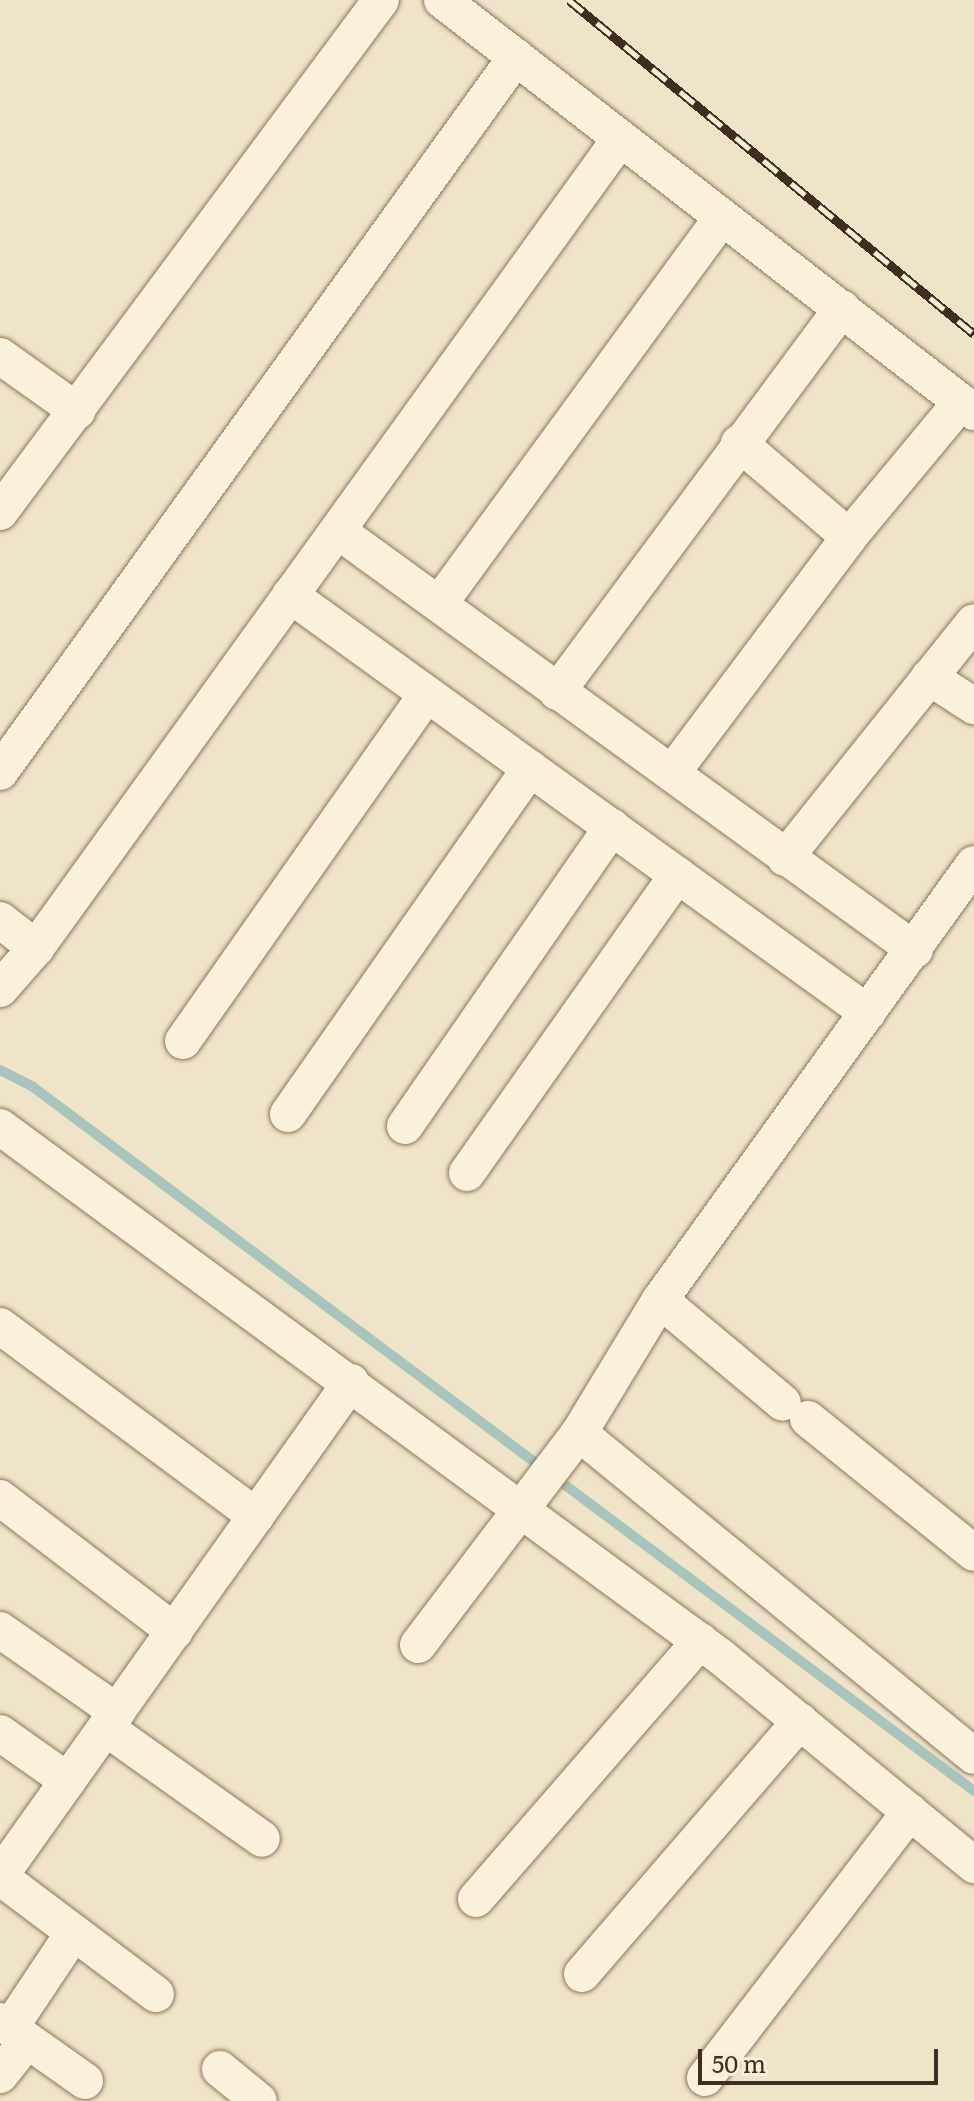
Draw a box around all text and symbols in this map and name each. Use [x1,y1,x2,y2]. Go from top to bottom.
scale bar [702,2033,942,2083]
text: 50 m [712,2045,766,2080]

